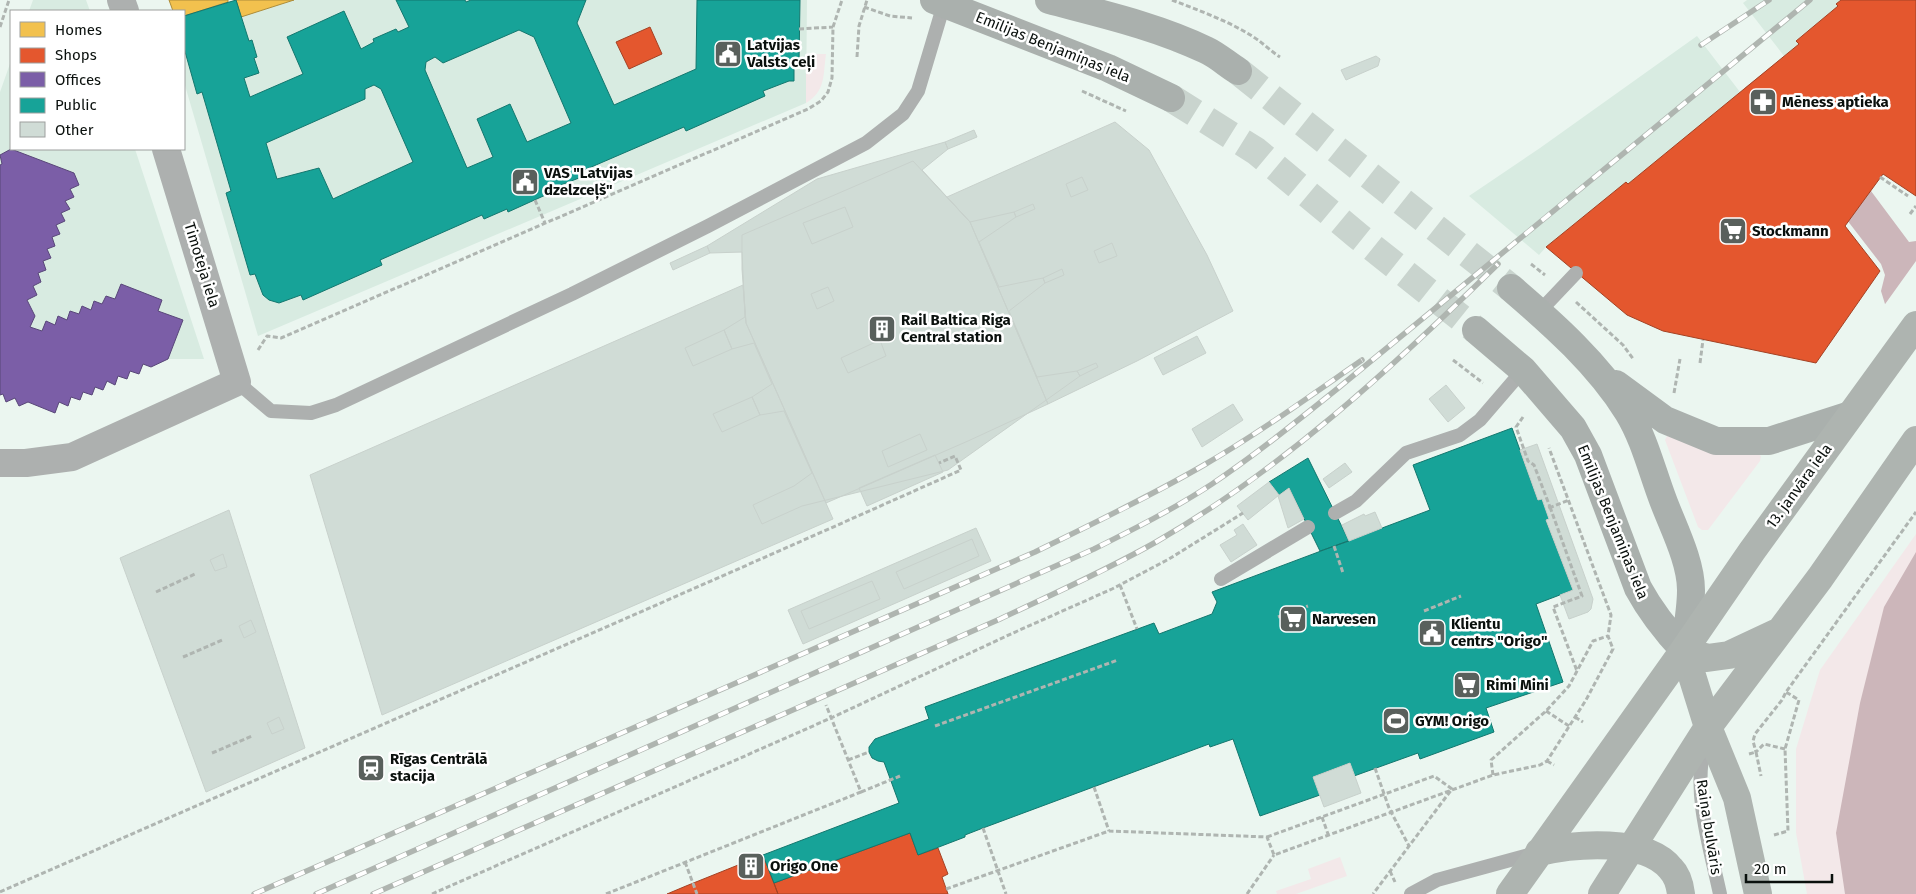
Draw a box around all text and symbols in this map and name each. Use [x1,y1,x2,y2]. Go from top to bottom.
street label: Emīlijas Benjamiņas iela [973,8,1133,87]
legend [10,10,185,150]
text: Homes [55,21,102,39]
place label: Latvijas Valsts ceļi [746,36,815,72]
public building icon: Latvijas Valsts ceļi [713,39,743,69]
text: Shops [55,46,97,64]
text: Offices [55,71,101,89]
pharmacy icon: Mēness aptieka [1748,87,1778,117]
place label: Mēness aptieka [1782,93,1889,111]
text: Public [55,96,97,114]
text: Other [55,121,94,139]
place label: VAS "Latvijas dzelzceļš" [543,164,633,200]
public building icon: VAS "Latvijas dzelzceļš" [510,167,540,197]
supermarket icon: Stockmann [1718,216,1748,246]
street label: Timoteja iela [181,220,223,310]
place label: Stockmann [1752,222,1829,240]
place label: Rail Baltica Riga Central station [901,311,1011,346]
building icon: Rail Baltica Riga Central station [867,314,897,344]
street label: 13. janvāra iela [1762,440,1836,532]
street label: Emīlijas Benjamiņas iela [1573,442,1652,602]
supermarket icon: Narvesen [1278,604,1308,634]
place label: Narvesen [1312,610,1376,628]
place label: Klientu centrs "Origo" [1451,615,1548,650]
public building icon: Klientu centrs "Origo" [1417,618,1447,648]
supermarket icon: Rimi Mini [1452,670,1482,700]
place label: Rimi Mini [1486,676,1549,694]
sports icon: GYM! Origo [1381,706,1411,736]
place label: GYM! Origo [1415,712,1489,730]
place label: Rīgas Centrālā stacija [390,750,488,785]
station icon: Rīgas Centrālā stacija [356,753,386,783]
street label: Raiņa bulvāris [1692,778,1725,876]
building icon: Origo One [736,851,766,881]
scale bar [1746,852,1832,884]
place label: Origo One [770,857,838,875]
text: 20 m [1754,860,1787,878]

